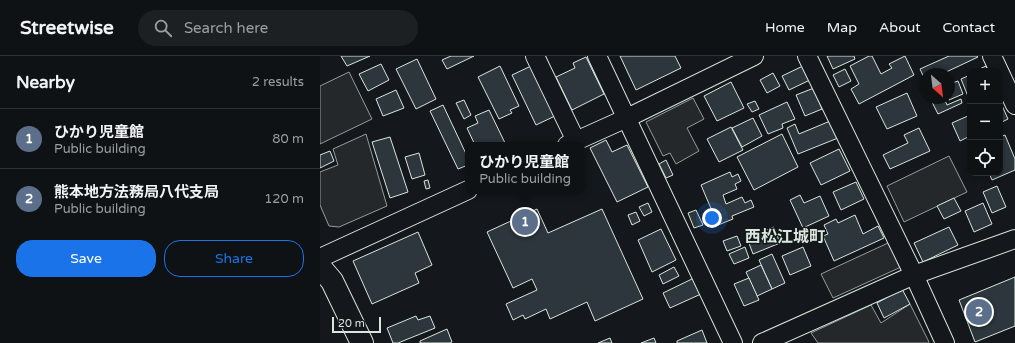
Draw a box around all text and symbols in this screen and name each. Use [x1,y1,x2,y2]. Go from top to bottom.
search box [138,10,418,46]
text: Streetwise [20,17,114,39]
icon: search [152,17,174,39]
text: Search here [184,19,268,37]
text: Home [765,19,805,36]
text: Map [827,19,857,36]
text: About [879,19,921,36]
text: Contact [943,19,995,36]
north arrow [919,68,955,104]
map controls [967,68,1003,176]
button: + [967,68,1003,104]
text: Nearby [16,72,75,93]
text: 2 results [252,74,304,90]
button: − [967,104,1003,140]
text: ひかり児童館 [54,123,144,141]
text: 1 [25,131,33,147]
text: 80 m [272,131,304,147]
button: locate [967,140,1003,176]
text: Public building [54,141,146,157]
popup [465,142,585,194]
text: ひかり児童館 [479,153,569,171]
text: Public building [479,171,571,187]
text: 熊本地方法務局八代支局 [54,183,219,201]
text: 2 [25,191,33,207]
text: 120 m [264,191,304,207]
text: Public building [54,201,146,217]
pin: 1 [512,207,538,237]
your location [702,208,722,228]
district label: 西松江城町 [745,227,825,247]
button: Save [16,240,156,277]
button: Share [164,240,304,277]
pin: 2 [966,297,992,327]
scale bar [332,315,381,334]
text: 20 m [338,317,365,330]

